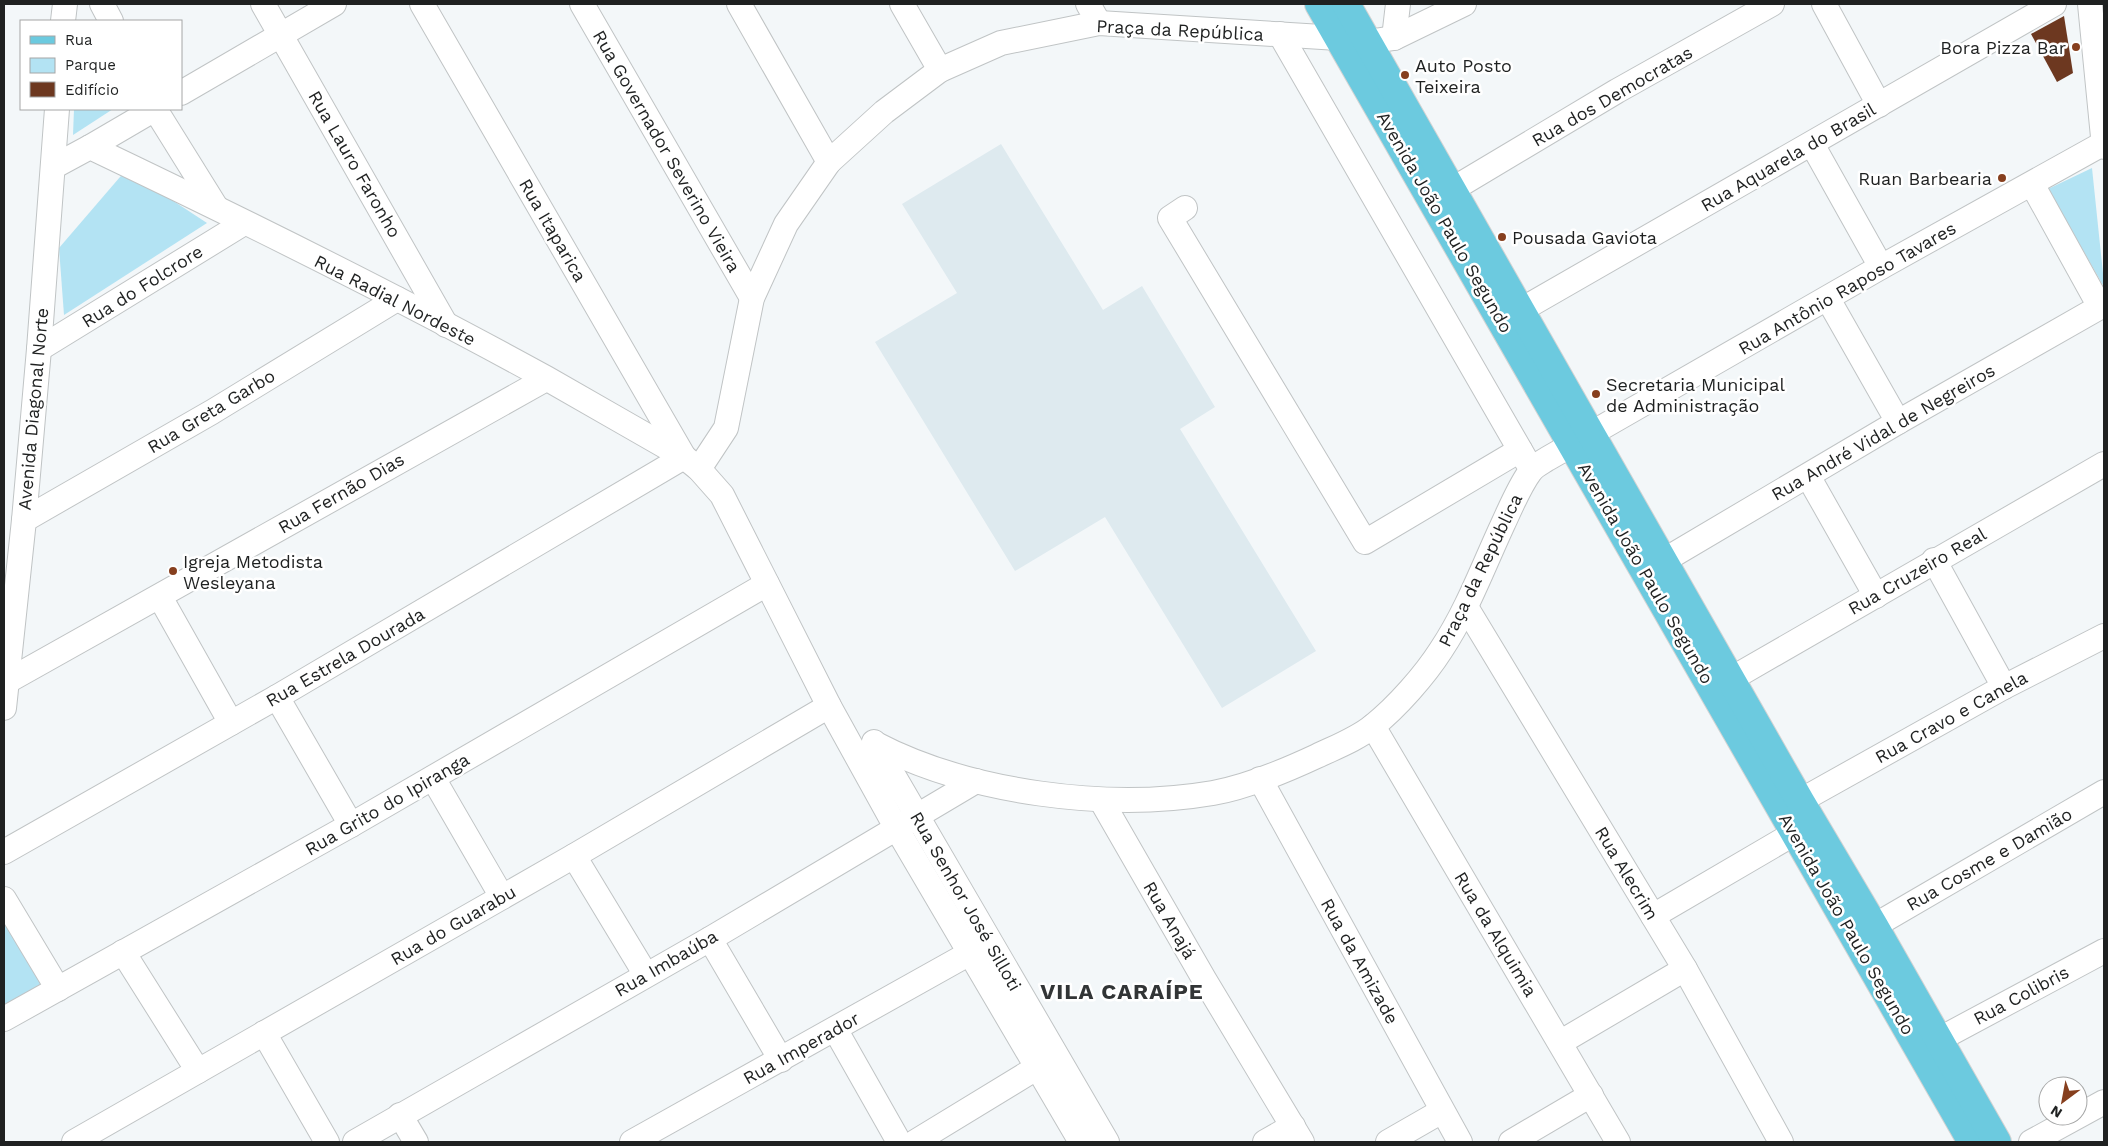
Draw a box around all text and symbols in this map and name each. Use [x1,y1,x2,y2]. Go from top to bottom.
street label: Praça da República [1096,15,1264,45]
legend [20,20,182,110]
street label: Rua Governador Severino Vieira [589,26,745,276]
text: Rua [65,31,93,49]
place label: Bora Pizza Bar [1940,37,2066,58]
street label: Rua dos Democratas [1528,41,1696,151]
marker: Bora Pizza Bar [2070,41,2082,53]
place label: Auto Posto Teixeira [1415,55,1512,97]
text: Parque [65,56,116,74]
marker: Auto Posto Teixeira [1399,69,1411,81]
text: Edifício [65,81,119,99]
street label: Rua Lauro Faronho [304,87,406,241]
street label: Rua Aquarela do Brasil [1697,98,1880,216]
street label: Avenida João Paulo Segundo [1373,108,1517,336]
place label: Ruan Barbearia [1858,168,1992,189]
marker: Ruan Barbearia [1996,172,2008,184]
street label: Rua Itaparica [515,175,591,285]
street label: Rua Antônio Raposo Tavares [1735,217,1959,359]
place label: Pousada Gaviota [1512,227,1657,248]
marker: Pousada Gaviota [1496,231,1508,243]
street label: Rua do Folcrore [78,240,206,332]
street label: Rua Radial Nordeste [311,250,479,350]
street label: Avenida Diagonal Norte [14,307,52,511]
street label: Rua André Vidal de Negreiros [1767,359,1999,505]
street label: Rua Greta Garbo [143,365,279,457]
place label: Secretaria Municipal de Administração [1606,374,1786,416]
marker: Secretaria Municipal de Administração [1590,388,1602,400]
street label: Rua Fernão Dias [274,448,408,538]
street label: Avenida João Paulo Segundo [1574,459,1718,687]
street label: Praça da República [1434,490,1526,650]
street label: Rua Cruzeiro Real [1844,523,1990,619]
place label: Igreja Metodista Wesleyana [183,551,323,593]
marker: Igreja Metodista Wesleyana [167,565,179,577]
street label: Rua Estrela Dourada [262,603,428,711]
street label: Rua Cravo e Canela [1871,666,2031,768]
street label: Rua Grito do Ipiranga [301,748,473,860]
street label: Rua Cosme e Damião [1902,803,2076,915]
street label: Rua Senhor José Silloti [906,808,1026,994]
street label: Avenida João Paulo Segundo [1775,810,1919,1038]
street label: Rua Alecrim [1591,822,1663,924]
street label: Rua da Alquimia [1450,868,1542,1000]
street label: Rua Anajá [1139,877,1201,963]
street label: Rua do Guarabu [387,881,519,969]
street label: Rua da Amizade [1317,894,1403,1028]
street label: Rua Imbaúba [611,925,721,1001]
street label: Rua Colibris [1970,961,2072,1029]
district label: VILA CARAÍPE [1040,979,1204,1004]
street label: Rua Imperador [739,1007,863,1089]
north arrow [2038,1076,2088,1126]
text: N [2047,1102,2065,1122]

